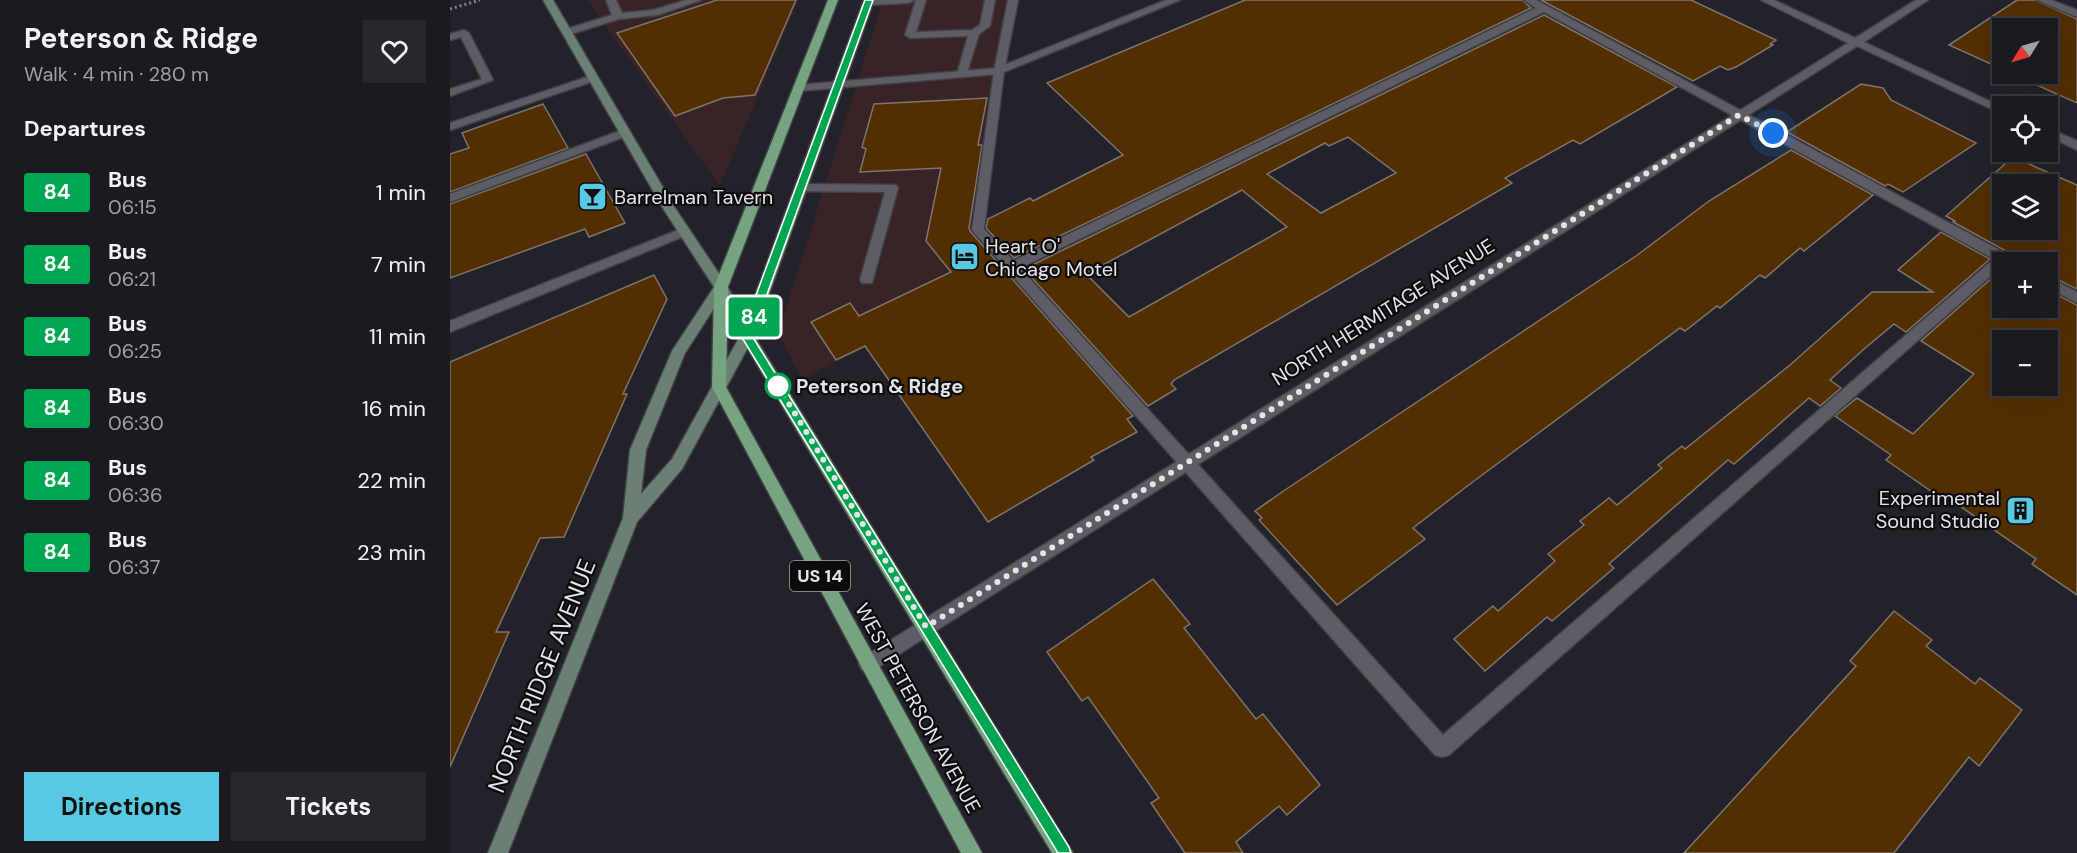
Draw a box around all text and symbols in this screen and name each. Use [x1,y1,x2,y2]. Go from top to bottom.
north arrow [1992,18,2058,84]
map controls [1992,18,2058,396]
text: Peterson & Ridge [24,20,258,57]
button: heart [363,20,426,83]
text: Walk · 4 min · 280 m [24,61,209,87]
button: locate [1992,96,2058,162]
text: Departures [24,114,146,143]
your location [1758,118,1788,148]
text: Bus [108,165,147,194]
button: layers [1992,174,2058,240]
text: 84 [44,178,70,206]
text: 1 min [376,178,426,207]
bar icon: Barrelman Tavern [577,181,609,213]
place label: Barrelman Tavern [614,184,773,210]
text: 06:15 [108,194,157,220]
place label: Heart O' Chicago Motel [985,233,1118,282]
street label: NORTH HERMITAGE AVENUE [1267,233,1499,391]
text: Bus [108,237,147,266]
hotel icon: Heart O' Chicago Motel [948,241,980,273]
text: 84 [44,250,70,278]
text: 7 min [371,250,426,279]
button: + [1992,252,2058,318]
text: 06:21 [108,266,156,292]
line badge: 84 [727,298,781,336]
text: 84 [741,303,767,331]
text: Bus [108,309,147,338]
text: 84 [44,322,70,350]
text: 11 min [369,322,426,351]
button: − [1992,330,2058,396]
text: 06:25 [108,338,162,364]
marker: Peterson & Ridge [765,373,791,399]
place label: Peterson & Ridge [796,373,963,399]
text: Bus [108,381,147,410]
text: 84 [44,394,70,422]
text: 16 min [362,394,426,423]
text: 06:30 [108,410,164,436]
text: Bus [108,453,147,482]
text: 84 [44,466,70,494]
text: 22 min [357,466,426,495]
text: 06:36 [108,482,163,508]
place label: Experimental Sound Studio [1876,485,2000,534]
building icon: Experimental Sound Studio [2005,494,2037,526]
text: Bus [108,525,147,554]
text: 84 [44,538,70,566]
text: 23 min [357,538,426,567]
text: 06:37 [108,554,160,580]
street label: NORTH RIDGE AVENUE [480,554,603,797]
road number: US 14 [790,561,850,591]
street label: WEST PETERSON AVENUE [849,598,987,818]
button: Directions [24,772,219,841]
button: Tickets [231,772,426,841]

